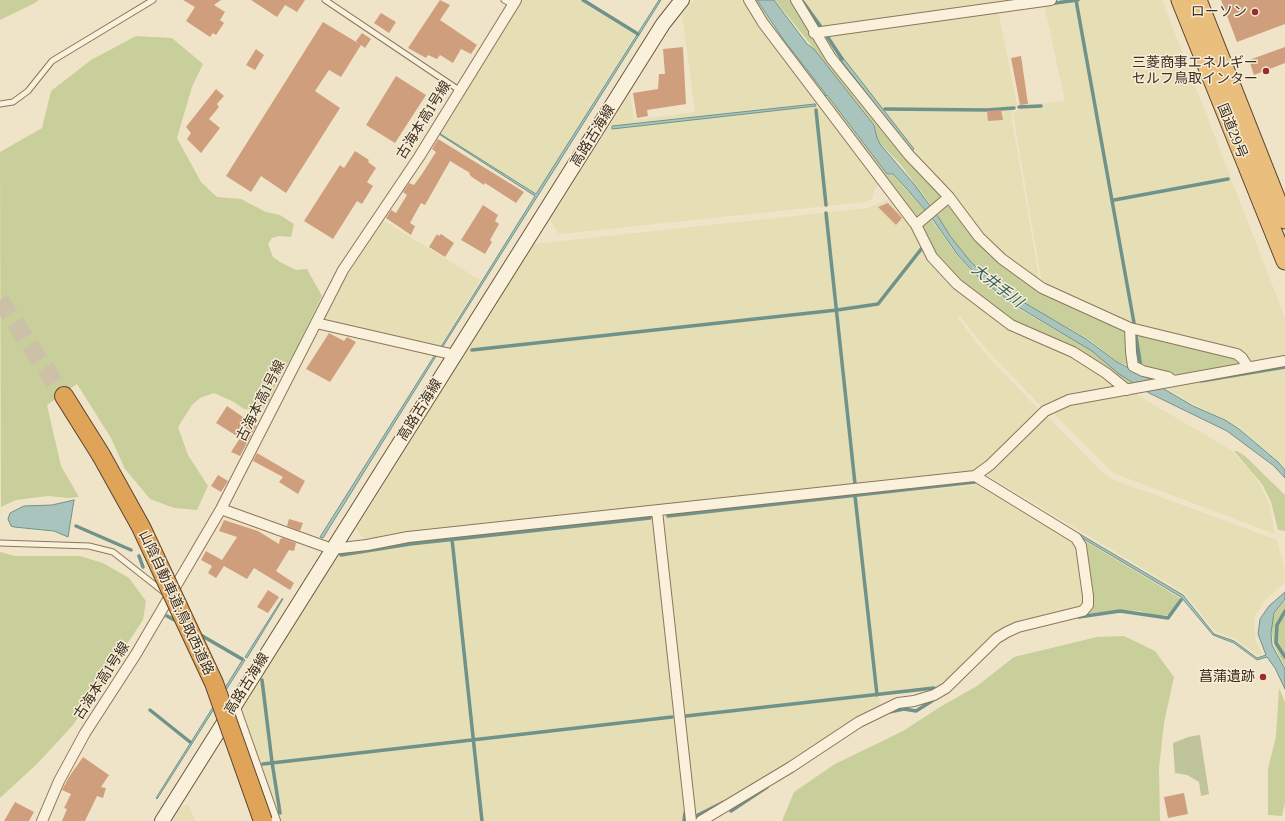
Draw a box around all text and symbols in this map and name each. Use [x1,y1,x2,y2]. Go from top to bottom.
place label: ローソン [1191,4,1247,20]
marker: ローソン [1250,7,1260,17]
place label: 三菱商事エネルギー セルフ鳥取インター [1132,55,1258,88]
marker: 三菱商事エネルギー セルフ鳥取インター [1261,66,1271,76]
street label: 古海本高1号線 [393,78,455,162]
street label: 国道29号 [1213,101,1251,161]
street label: 高路古海線 [567,102,619,170]
water label: 大井手川 [968,260,1026,312]
street label: 古海本高1号線 [233,357,289,445]
street label: 高路古海線 [394,376,446,444]
street label: 山陰自動車道;鳥取西道路 [135,528,217,678]
street label: 古海本高1号線 [71,639,133,723]
street label: 高路古海線 [221,650,273,718]
place label: 菖蒲遺跡 [1199,669,1255,685]
marker: 菖蒲遺跡 [1258,672,1268,682]

